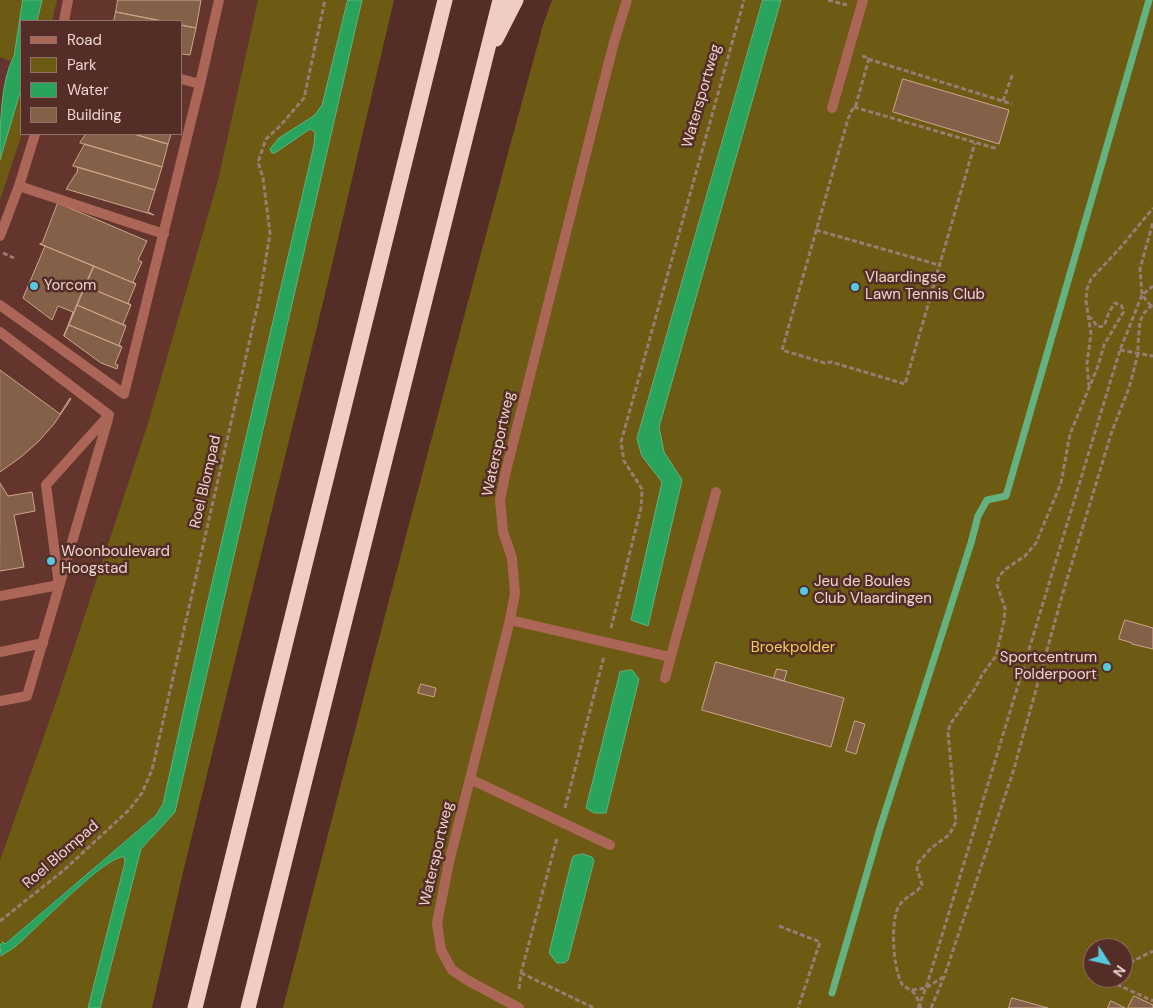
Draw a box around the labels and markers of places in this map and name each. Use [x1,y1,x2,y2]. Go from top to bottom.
place label: Vlaardingse Lawn Tennis Club [865,269,985,304]
place label: Yorcom [44,277,96,295]
marker: Yorcom [28,280,40,292]
marker: Vlaardingse Lawn Tennis Club [849,281,861,293]
place label: Woonboulevard Hoogstad [61,543,170,578]
marker: Woonboulevard Hoogstad [45,555,57,567]
place label: Jeu de Boules Club Vlaardingen [814,573,932,608]
marker: Jeu de Boules Club Vlaardingen [798,585,810,597]
place label: Sportcentrum Polderpoort [1000,649,1097,684]
marker: Sportcentrum Polderpoort [1101,661,1113,673]

